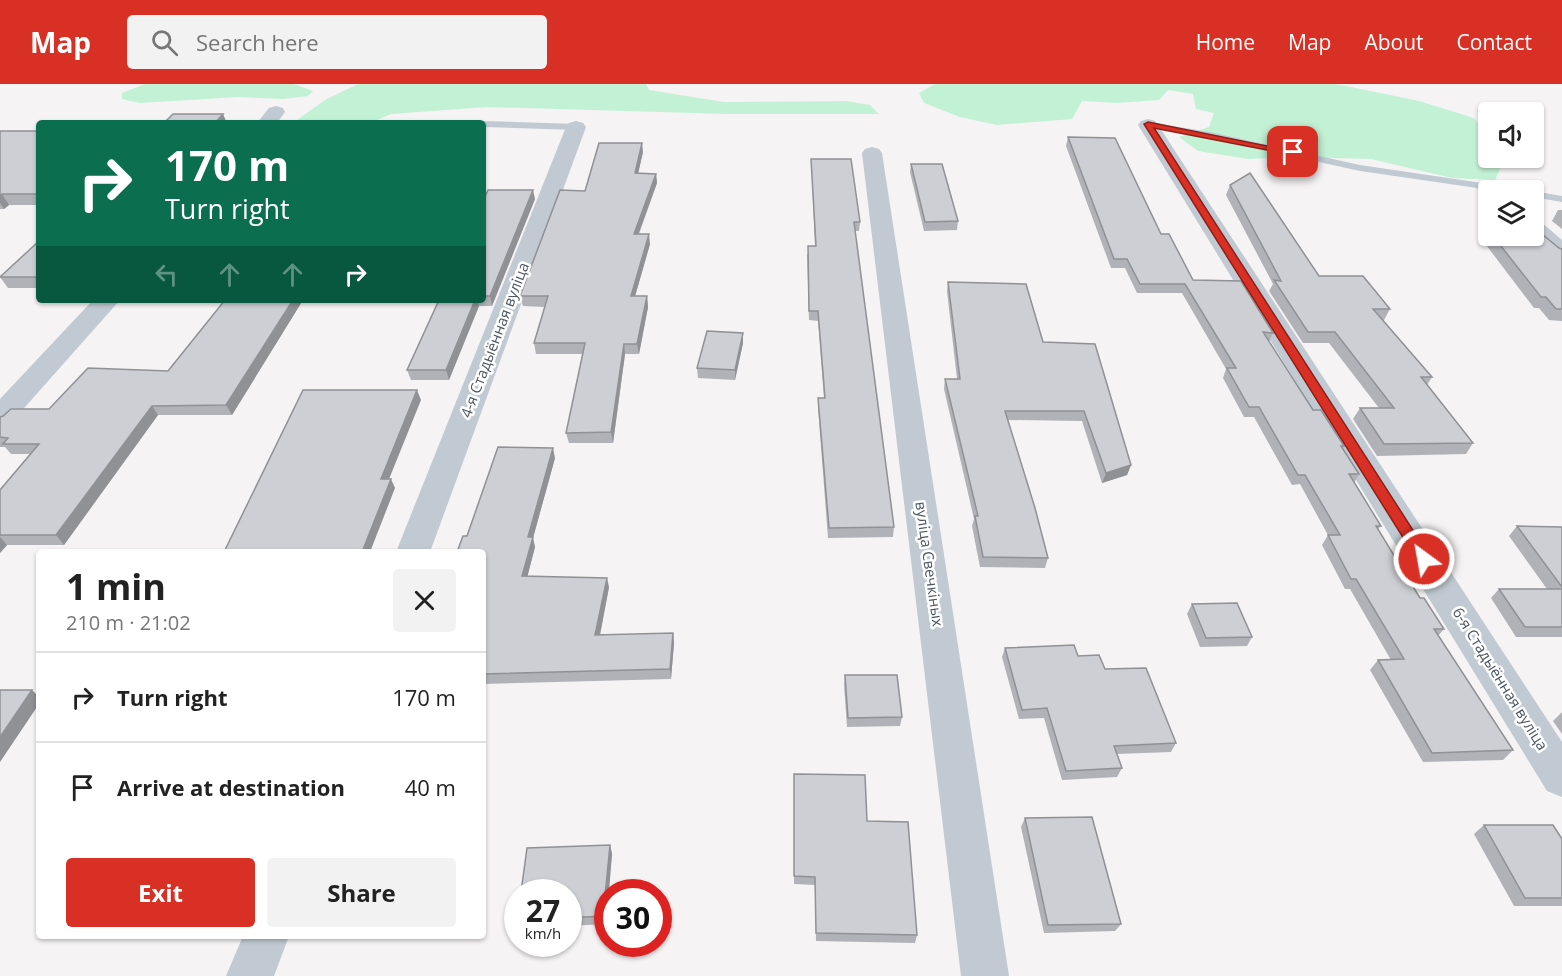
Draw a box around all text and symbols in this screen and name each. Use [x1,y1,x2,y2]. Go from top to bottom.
search box [127,15,547,69]
text: Map [30,23,91,61]
icon: search [148,26,181,59]
text: Search here [196,27,319,57]
text: Home [1196,28,1255,56]
text: Map [1288,28,1331,56]
text: About [1364,28,1424,56]
text: Contact [1457,28,1532,56]
map controls [1478,102,1544,246]
button: sound [1478,102,1544,168]
pin [1267,126,1318,177]
icon: arrive [1276,135,1309,168]
text: 170 m [165,136,289,193]
icon: right [66,144,144,222]
button: layers [1478,180,1544,246]
text: Turn right [165,190,290,227]
icon: left [150,258,183,291]
icon: ahead [213,258,246,291]
icon: ahead [276,258,309,291]
icon: right [339,258,372,291]
street label: 4-я Стадыённая вуліца [455,259,533,420]
street label: вуліца Свечкіных [911,500,949,628]
position arrow [1392,527,1456,591]
text: 1 min [66,562,166,611]
button: close [393,569,456,632]
street label: 6-я Стадыённая вуліца [1449,603,1553,754]
text: 210 m · 21:02 [66,609,191,636]
icon: right [66,681,99,714]
text: Turn right [117,682,228,712]
text: 170 m [392,682,456,712]
icon: arrive [66,771,99,804]
text: Arrive at destination [117,772,345,802]
text: 40 m [405,772,456,802]
button: Exit [66,858,255,927]
button: Share [267,858,456,927]
speed limit sign: 30 [594,879,672,957]
text: 27 [526,890,560,931]
text: km/h [525,923,561,943]

